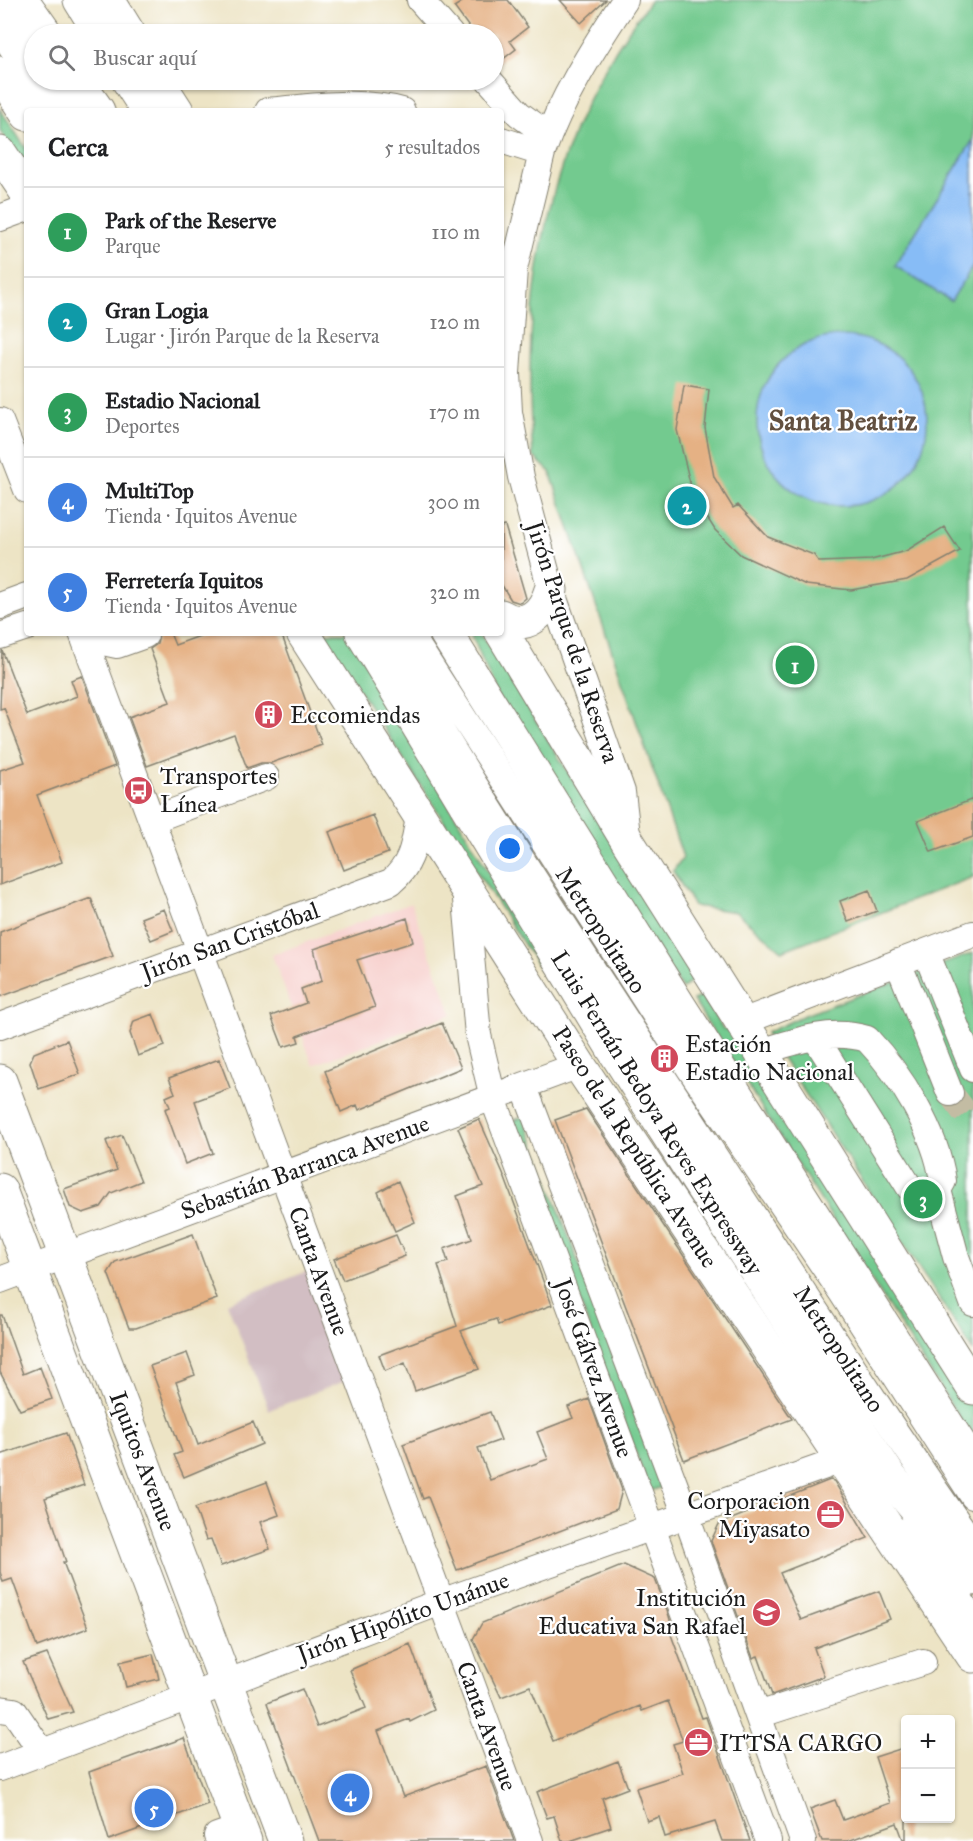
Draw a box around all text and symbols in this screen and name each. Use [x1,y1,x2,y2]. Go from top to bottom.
search box [24,24,504,90]
icon: search [45,41,78,74]
text: Buscar aquí [93,44,196,71]
text: Cerca [48,131,108,163]
text: 5 resultados [384,135,480,159]
text: Park of the Reserve [105,207,276,234]
text: 1 [64,220,71,244]
text: 110 m [432,220,480,244]
text: Parque [105,234,161,258]
text: Gran Logia [105,297,208,324]
text: 2 [63,310,72,334]
text: 120 m [429,310,480,334]
text: Lugar · Jirón Parque de la Reserva [105,324,379,348]
text: Estadio Nacional [105,387,260,414]
text: 3 [64,400,72,424]
text: 170 m [429,400,480,424]
district label: Santa Beatriz [769,404,918,437]
text: Deportes [105,414,180,438]
text: MultiTop [105,477,194,504]
pin: 2 [668,484,706,528]
text: 4 [62,490,73,514]
text: 300 m [428,490,480,514]
text: Tienda · Iquitos Avenue [105,504,297,528]
street label: Jirón Parque de la Reserva [519,514,627,768]
text: Ferretería Iquitos [105,567,263,594]
text: 5 [63,580,72,604]
text: 320 m [429,580,480,604]
text: Tienda · Iquitos Avenue [105,594,297,618]
pin: 1 [776,642,814,688]
building icon: Eccomiendas [253,699,285,731]
place label: Eccomiendas [290,700,420,730]
place label: Transportes Línea [160,761,277,819]
bus stop icon: Transportes Línea [123,774,155,806]
your location [495,834,524,863]
street label: Metropolitano [549,861,653,999]
street label: Jirón San Cristóbal [134,895,324,988]
street label: Luis Fernán Bedoya Reyes Expressway [544,945,770,1282]
street label: Paseo de la República Avenue [546,1020,724,1274]
place label: Estación Estadio Nacional [685,1029,854,1087]
building icon: Estación Estadio Nacional [648,1042,680,1074]
street label: Sebastián Barranca Avenue [177,1108,433,1226]
pin: 3 [904,1176,942,1222]
street label: Canta Avenue [282,1202,356,1340]
street label: José Gálvez Avenue [547,1271,640,1462]
street label: Metropolitano [787,1280,891,1418]
street label: Iquitos Avenue [103,1387,183,1535]
place label: Corporacion Miyasato [687,1486,810,1544]
office icon: Corporacion Miyasato [815,1499,847,1531]
street label: Jirón Hipólito Unánue [290,1565,513,1670]
place label: Institución Educativa San Rafael [538,1583,747,1641]
school or university icon: Institución Educativa San Rafael [751,1596,783,1628]
street label: Canta Avenue [450,1657,524,1795]
map controls [901,1715,955,1823]
button: + [901,1715,955,1769]
office icon: ITTSA CARGO [682,1727,714,1759]
place label: ITTSA CARGO [719,1728,882,1758]
button: − [901,1769,955,1823]
pin: 4 [330,1770,370,1816]
pin: 5 [134,1786,174,1830]

